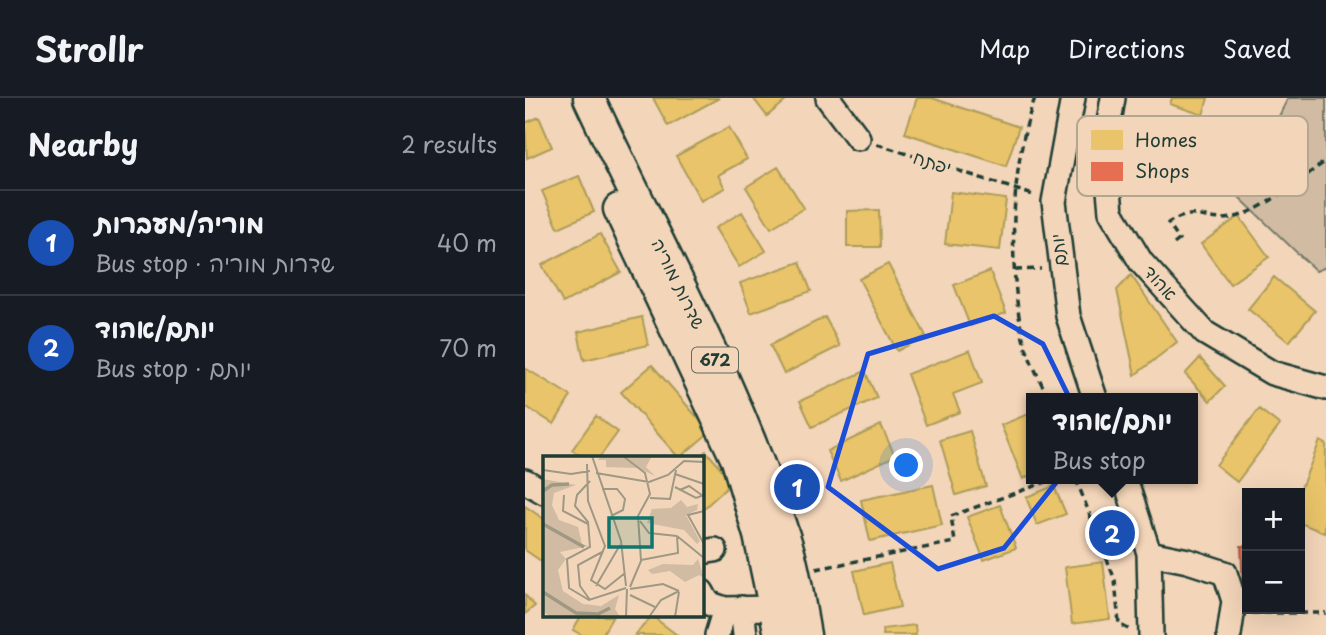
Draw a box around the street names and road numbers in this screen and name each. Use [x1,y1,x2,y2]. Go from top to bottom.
street label: יפתח [910,143,955,180]
street label: יותם [1042,232,1073,268]
street label: שדרות מוריה [646,233,713,333]
street label: אהוד [1138,258,1185,306]
road number: 672 [692,348,738,372]

